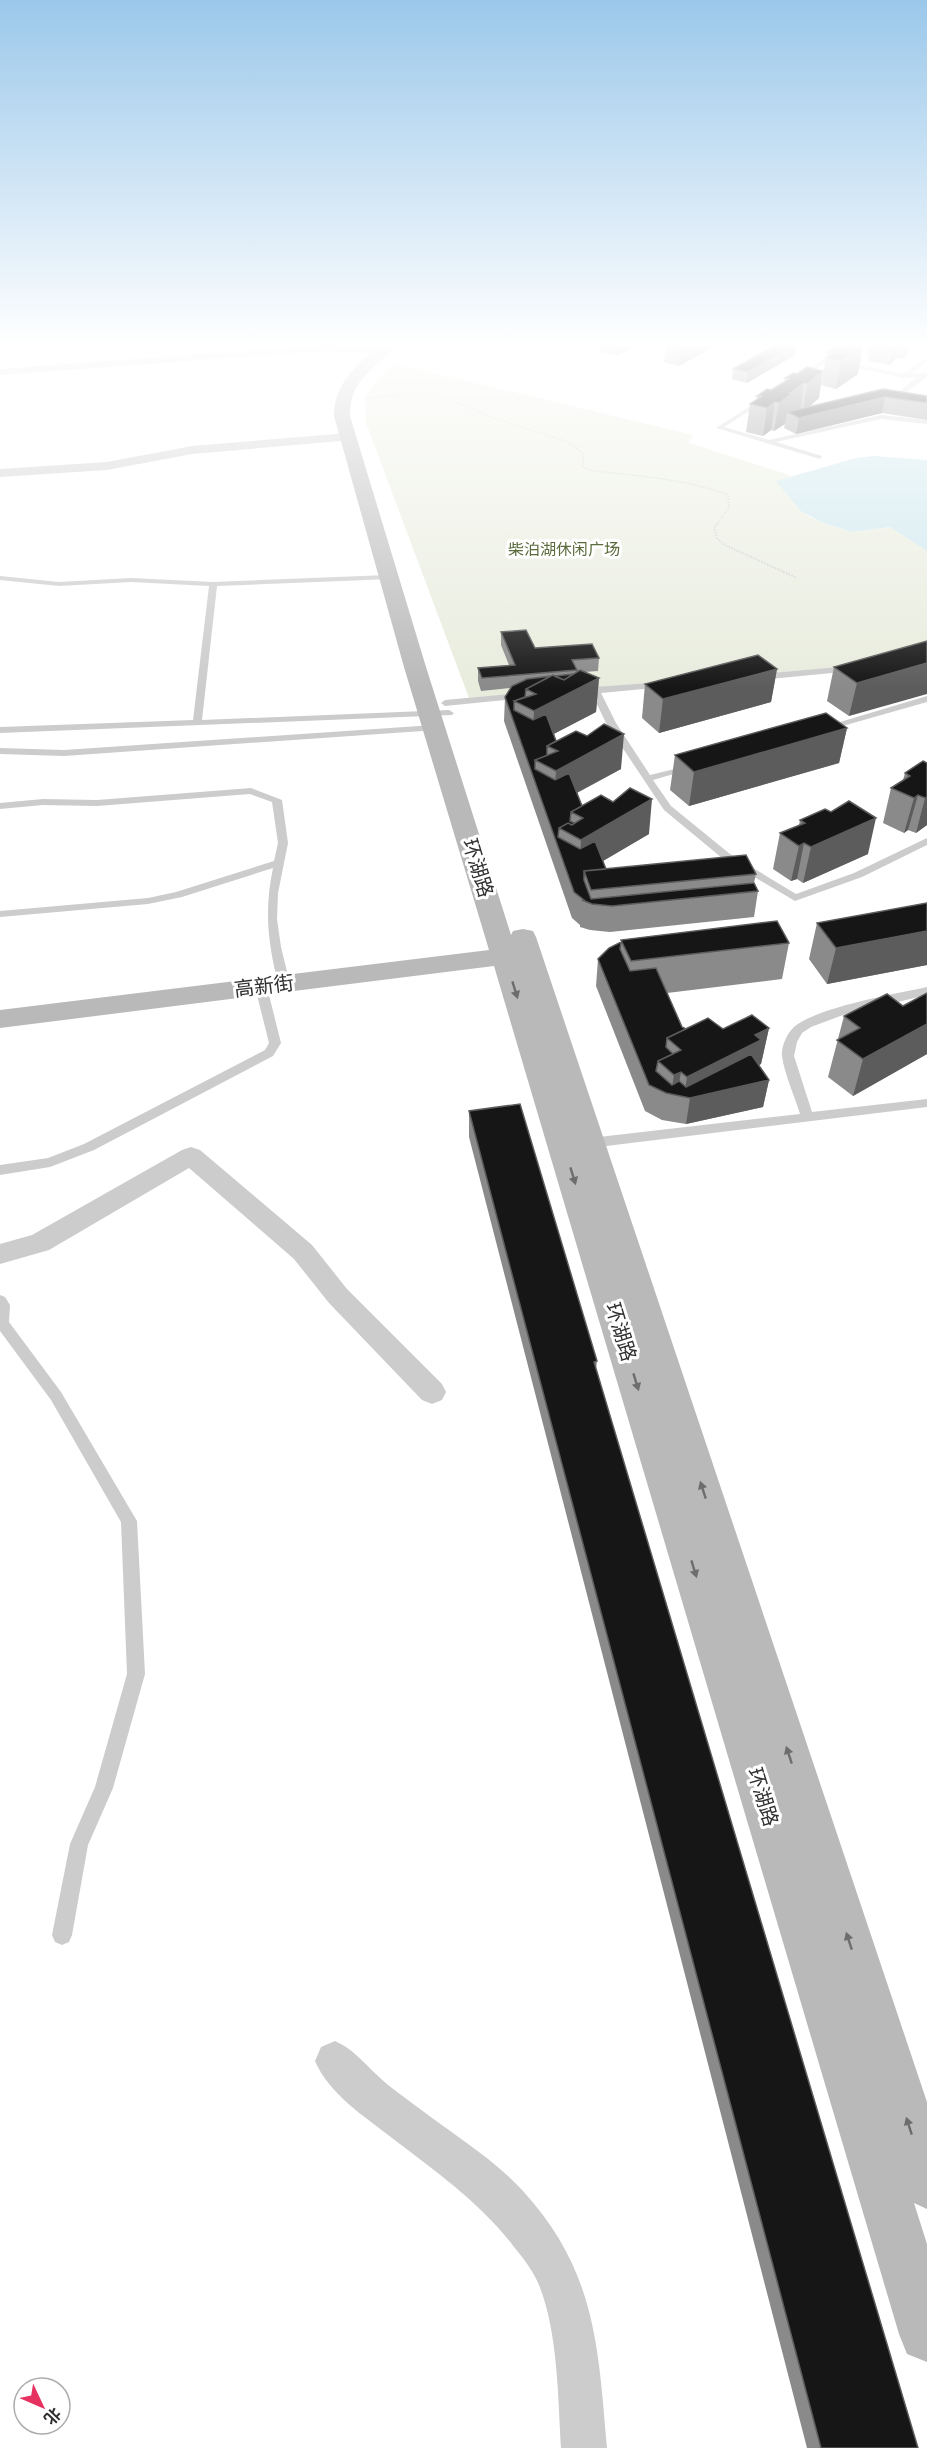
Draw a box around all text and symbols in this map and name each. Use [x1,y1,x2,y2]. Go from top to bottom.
park label: 柴泊湖休闲广场 [508,538,620,560]
street label: 环湖路 [457,835,500,900]
street label: 高新街 [233,968,295,1003]
one-way arrow [511,981,521,999]
one-way arrow [569,1167,578,1185]
street label: 环湖路 [600,1299,643,1364]
one-way arrow [632,1373,642,1391]
one-way arrow [698,1481,707,1499]
one-way arrow [690,1560,699,1578]
one-way arrow [784,1746,793,1764]
street label: 环湖路 [742,1764,785,1829]
one-way arrow [844,1932,853,1950]
one-way arrow [904,2117,913,2135]
north arrow [12,2376,72,2436]
text: 北 [39,2403,66,2430]

